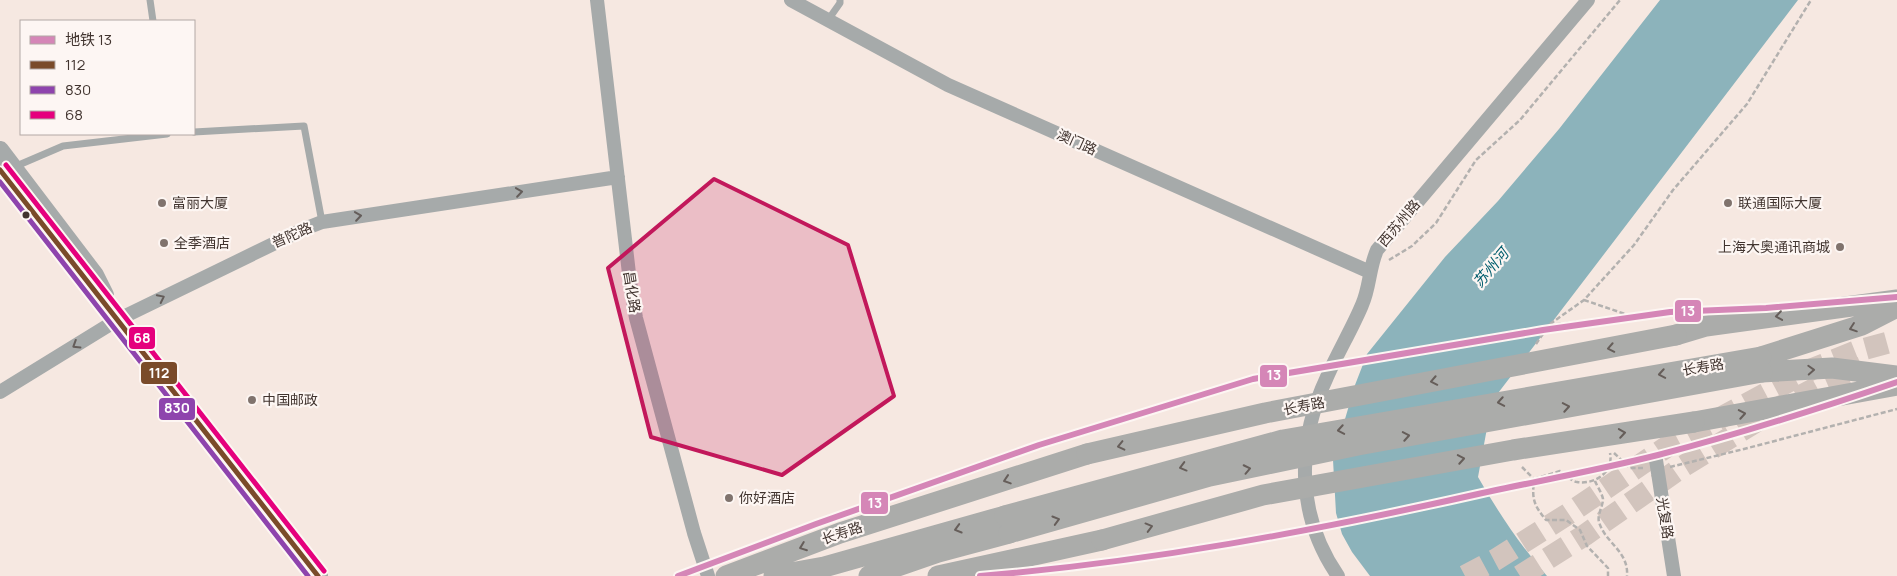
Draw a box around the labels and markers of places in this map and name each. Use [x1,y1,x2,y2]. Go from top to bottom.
place label: 富丽大厦 [172,193,228,212]
place label: 联通国际大厦 [1738,193,1822,212]
marker: 富丽大厦 [156,197,168,209]
marker: 联通国际大厦 [1722,197,1734,209]
unlabelled marker [21,210,31,220]
place label: 全季酒店 [174,233,230,252]
marker: 全季酒店 [158,237,170,249]
place label: 上海大奥通讯商城 [1718,237,1830,256]
marker: 上海大奥通讯商城 [1834,241,1846,253]
place label: 中国邮政 [262,390,318,409]
marker: 中国邮政 [246,394,258,406]
place label: 你好酒店 [739,488,795,507]
marker: 你好酒店 [723,492,735,504]

